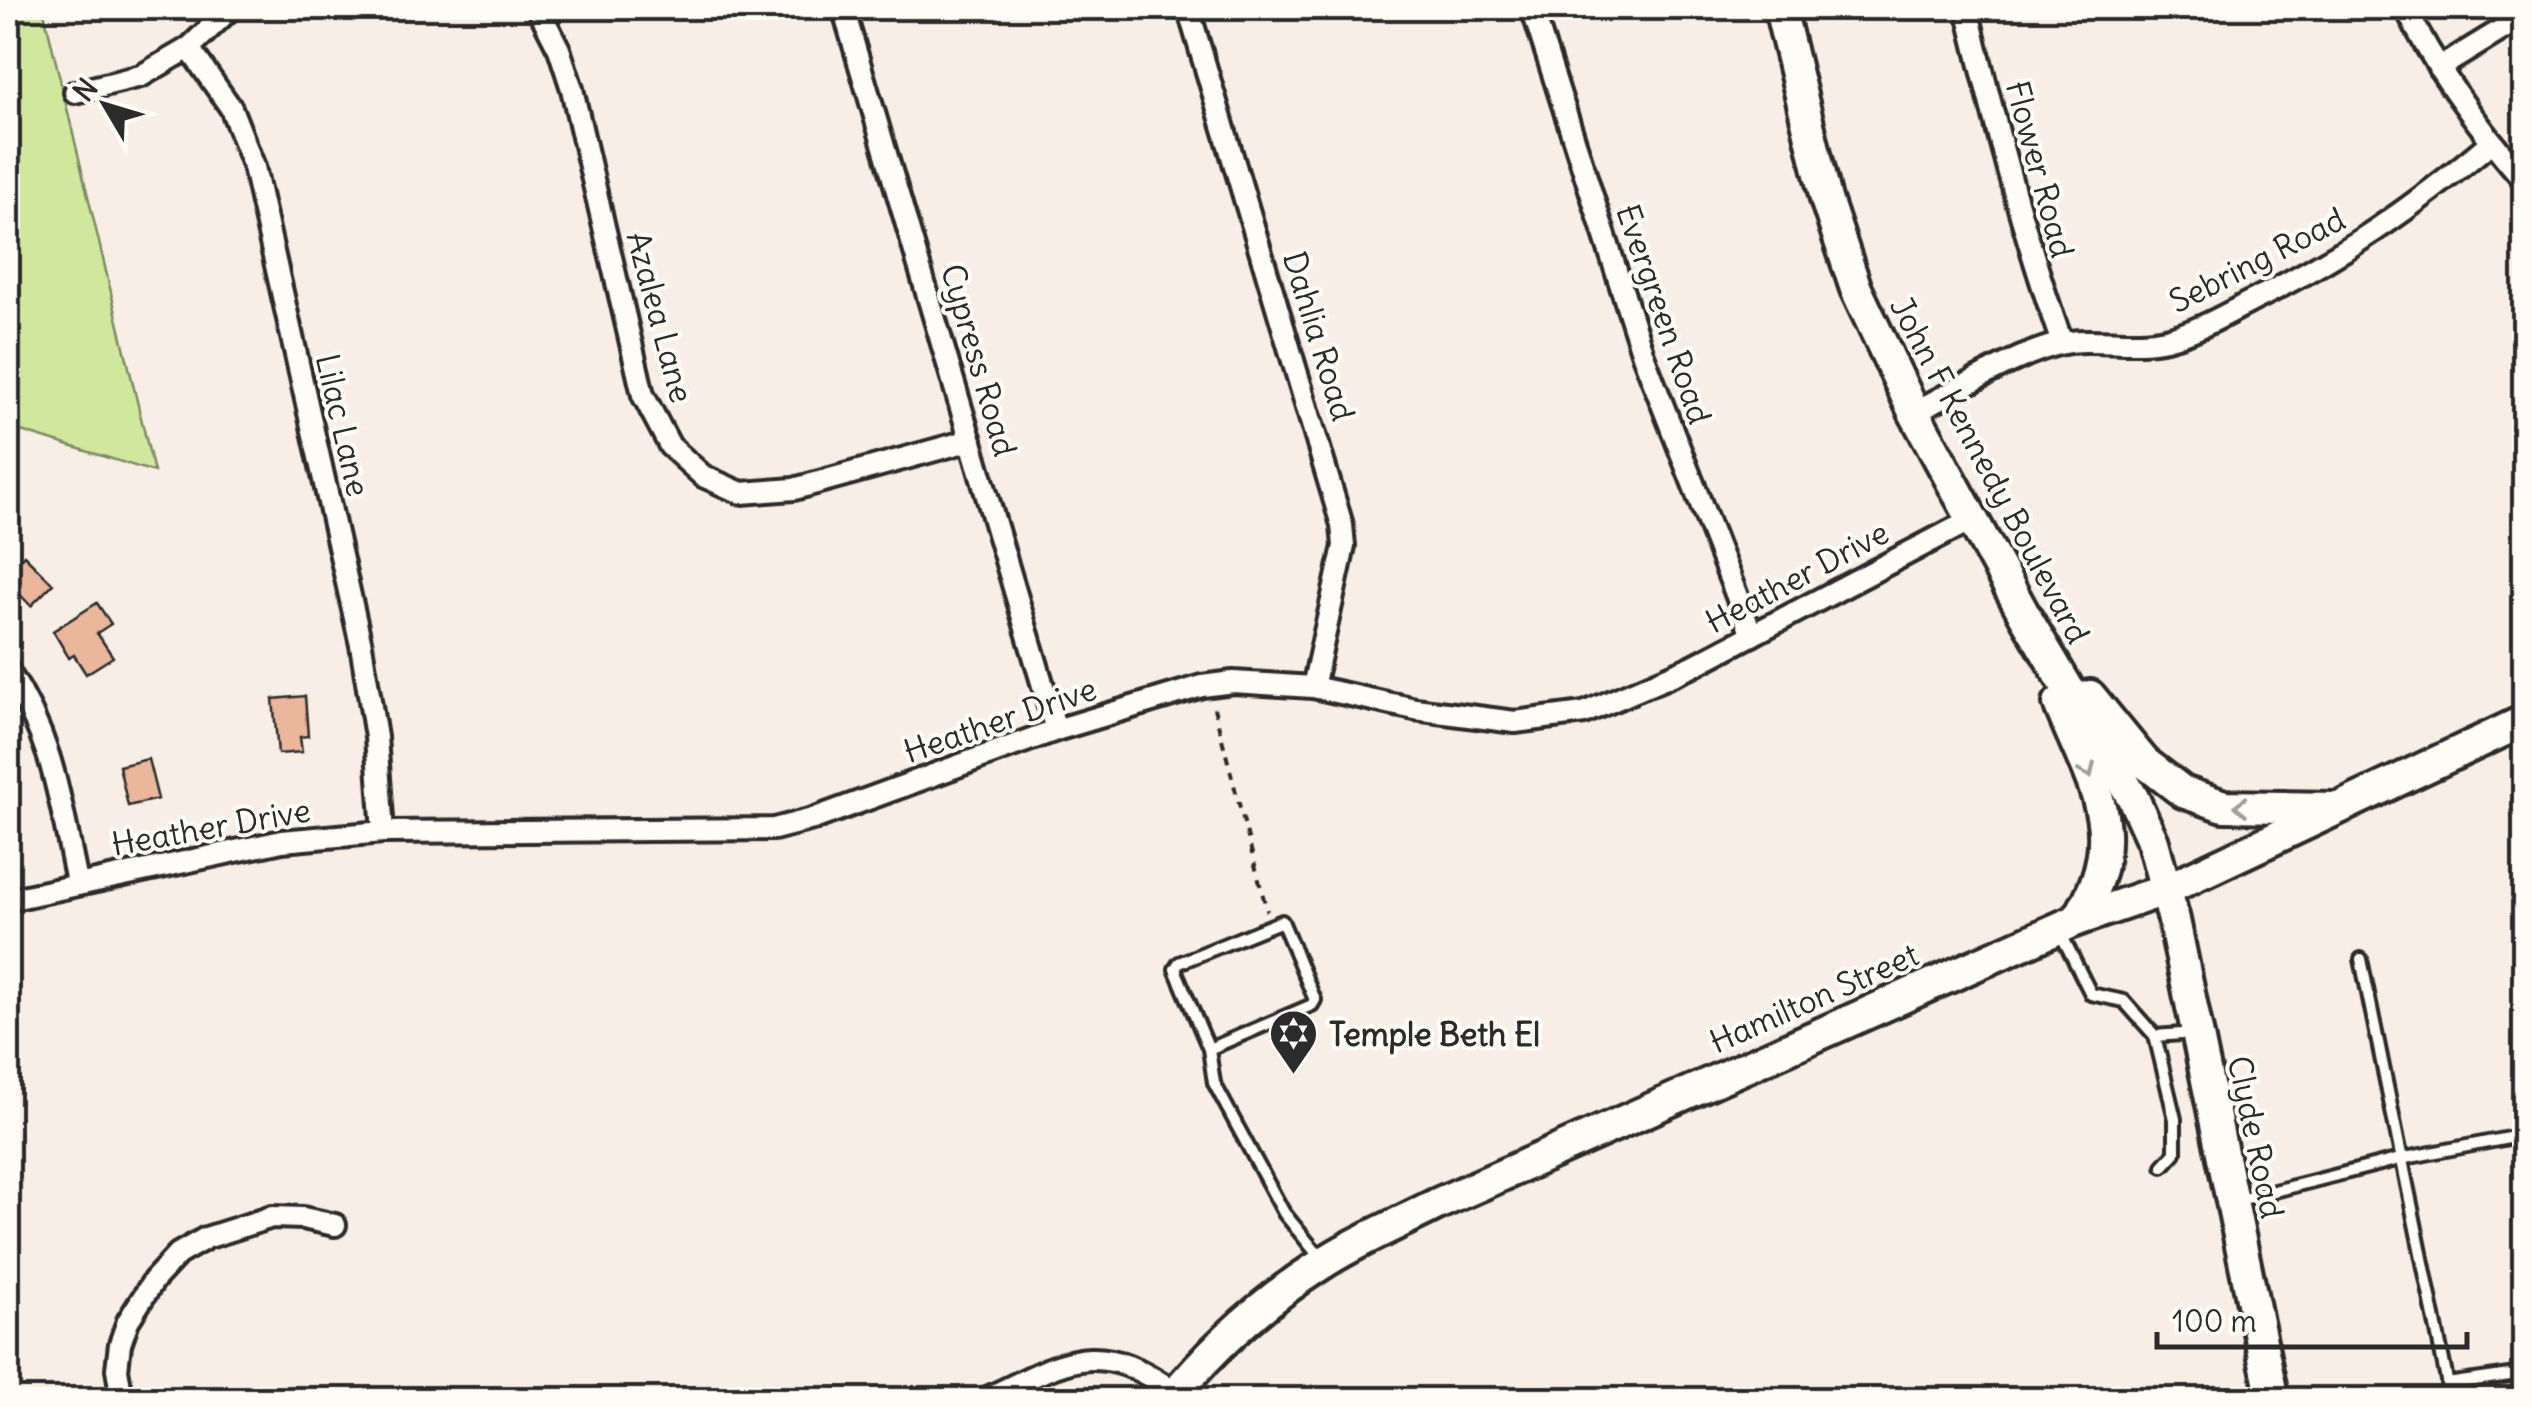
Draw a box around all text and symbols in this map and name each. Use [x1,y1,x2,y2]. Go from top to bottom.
north arrow [55,55,155,155]
text: N [65,71,105,108]
street label: Flower Road [1997,76,2083,262]
street label: Sebring Road [2162,198,2352,322]
street label: Evergreen Road [1607,199,1721,429]
street label: Azalea Lane [617,227,703,407]
street label: Dahlia Road [1274,246,1364,426]
street label: Cypress Road [932,259,1026,461]
street label: John F Kennedy Boulevard [1881,290,2099,650]
street label: Lilac Lane [307,350,379,500]
street label: Heather Drive [1699,512,1895,642]
street label: Heather Drive [898,668,1102,772]
one-way arrow [2075,761,2095,779]
street label: Heather Drive [108,789,314,865]
one-way arrow [2233,795,2248,817]
street label: Hamilton Street [1703,934,1925,1062]
synagogue icon: Temple Beth El [1268,1008,1320,1076]
place label: Temple Beth El [1329,1014,1540,1055]
street label: Clyde Road [2219,1052,2293,1222]
scale bar [2157,1287,2467,1349]
text: 100 m [2172,1302,2257,1340]

